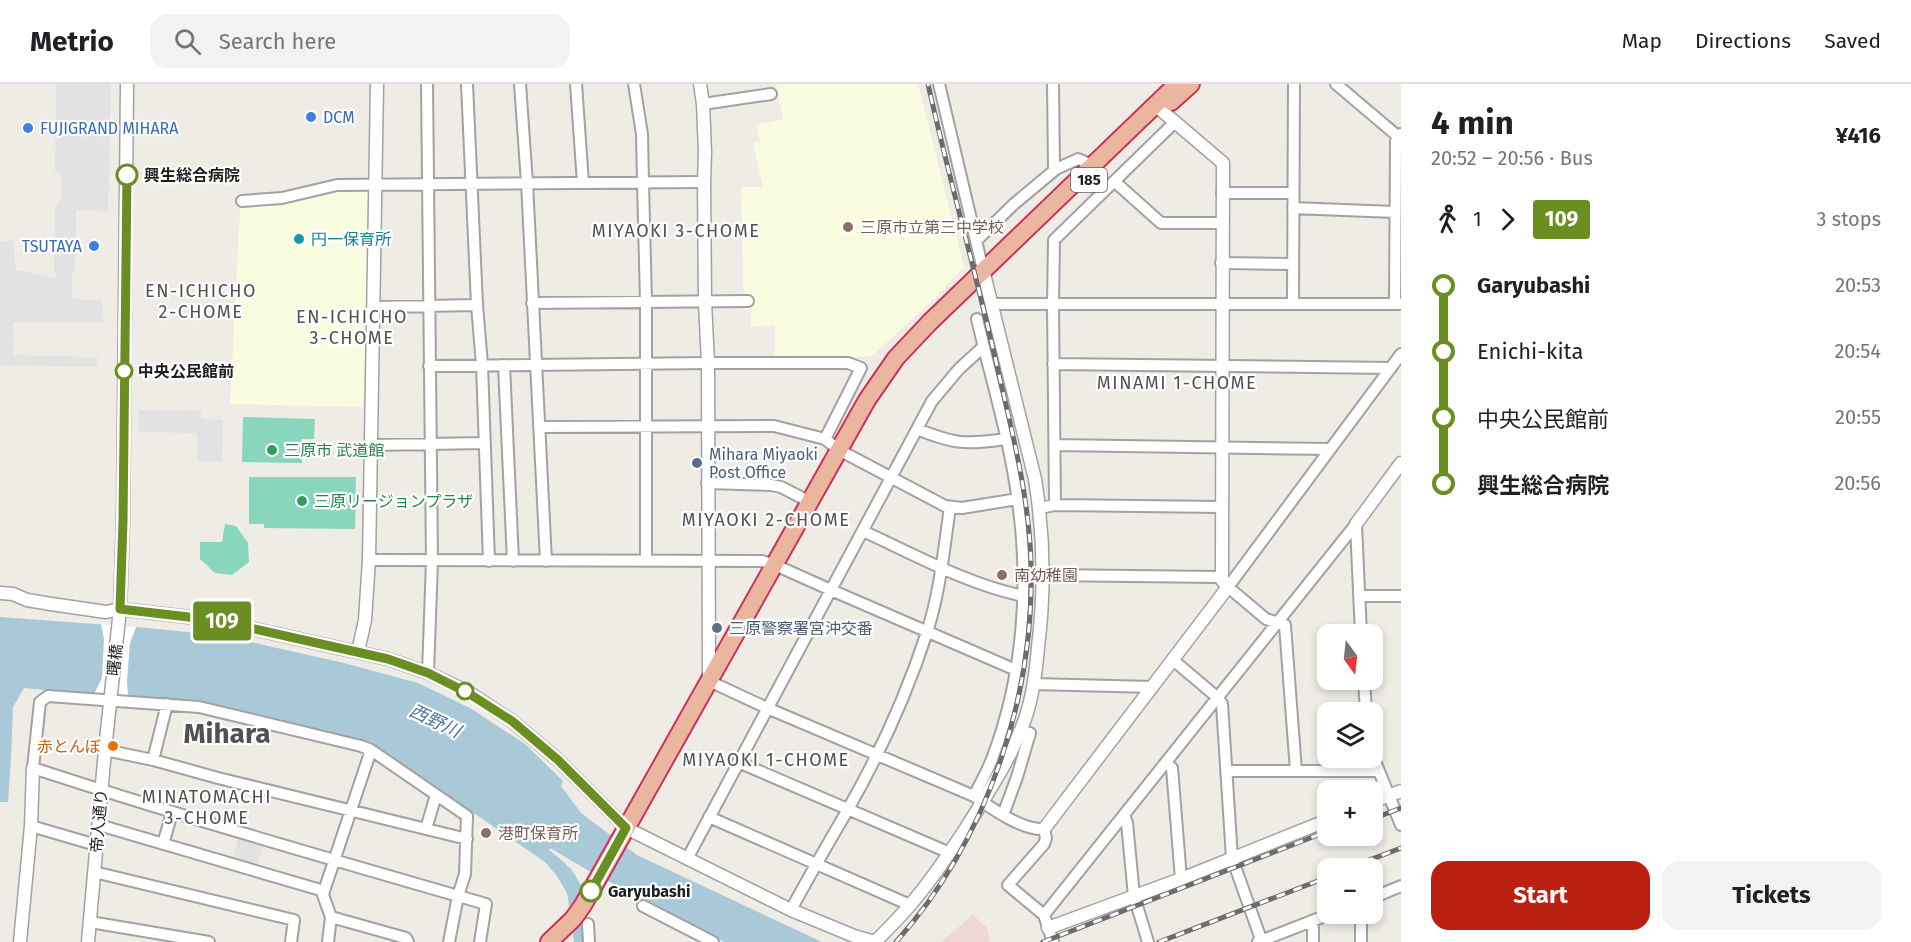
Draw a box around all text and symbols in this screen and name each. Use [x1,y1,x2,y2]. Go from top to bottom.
search box [150,14,570,68]
text: Metrio [30,25,114,58]
icon: search [171,25,204,58]
text: Search here [219,28,336,55]
text: Map [1622,28,1662,54]
text: Directions [1695,28,1791,54]
text: Saved [1824,28,1881,54]
text: 4 min [1431,103,1514,143]
place label: DCM [323,108,355,127]
marker: DCM [304,110,318,124]
place label: FUJIGRAND MIHARA [40,119,179,138]
marker: FUJIGRAND MIHARA [21,121,35,135]
text: ¥416 [1835,122,1881,149]
text: 20:52 – 20:56 · Bus [1431,146,1593,170]
marker: 興生総合病院 [116,164,138,186]
place label: 興生総合病院 [144,166,240,185]
road number: 185 [1071,168,1107,192]
icon: walk [1431,203,1464,236]
icon: forward [1491,203,1524,236]
text: 109 [1545,206,1578,232]
text: 1 [1473,207,1482,231]
text: 3 stops [1817,207,1881,231]
place label: 三原市立第三中学校 [860,218,1004,237]
district label: MIYAOKI 3-CHOME [592,220,760,242]
marker: 三原市立第三中学校 [841,220,855,234]
place label: 円一保育所 [311,230,391,249]
marker: 円一保育所 [292,232,306,246]
place label: TSUTAYA [22,237,83,256]
marker: TSUTAYA [87,239,101,253]
text: Garyubashi [1477,272,1590,299]
text: 20:53 [1835,273,1881,297]
district label: EN-ICHICHO 2-CHOME [145,280,257,323]
district label: EN-ICHICHO 3-CHOME [296,306,408,349]
text: Enichi-kita [1477,338,1583,365]
text: 20:54 [1834,339,1881,363]
marker: 中央公民館前 [115,362,133,380]
place label: 中央公民館前 [138,362,234,381]
district label: MINAMI 1-CHOME [1097,372,1257,394]
text: 20:55 [1835,405,1881,429]
text: 中央公民館前 [1477,406,1609,433]
place label: 三原市 武道館 [284,441,384,460]
marker: 三原市 武道館 [265,443,279,457]
place label: Mihara Miyaoki Post Office [709,445,818,482]
marker: Mihara Miyaoki Post Office [690,456,704,470]
text: 20:56 [1834,471,1881,495]
text: 興生総合病院 [1477,472,1609,499]
place label: 三原リージョンプラザ [314,492,473,511]
marker: 三原リージョンプラザ [295,494,309,508]
district label: MIYAOKI 2-CHOME [682,509,850,531]
place label: 南幼稚園 [1014,566,1078,585]
marker: 南幼稚園 [995,568,1009,582]
line badge: 109 [188,602,256,640]
text: 109 [205,608,239,634]
place label: 三原警察署宮沖交番 [729,619,873,638]
marker: 三原警察署宮沖交番 [710,621,724,635]
north arrow [1317,624,1383,690]
map controls [1317,624,1383,924]
street label: 曙橋 [104,643,126,677]
unlabelled marker [456,682,474,700]
water label: 西野川 [406,700,466,743]
button: layers [1317,702,1383,768]
district label: Mihara [184,717,271,750]
place label: 赤とんぼ [37,737,101,756]
marker: 赤とんぼ [106,739,120,753]
district label: MIYAOKI 1-CHOME [682,749,850,771]
button: + [1317,780,1383,846]
district label: MINATOMACHI 3-CHOME [142,786,272,829]
street label: 帝人通り [87,788,111,854]
place label: 港町保育所 [498,824,578,843]
marker: 港町保育所 [479,826,493,840]
button: − [1317,858,1383,924]
button: Start [1431,861,1650,930]
button: Tickets [1662,861,1881,930]
marker: Garyubashi [580,880,602,902]
place label: Garyubashi [608,882,690,901]

